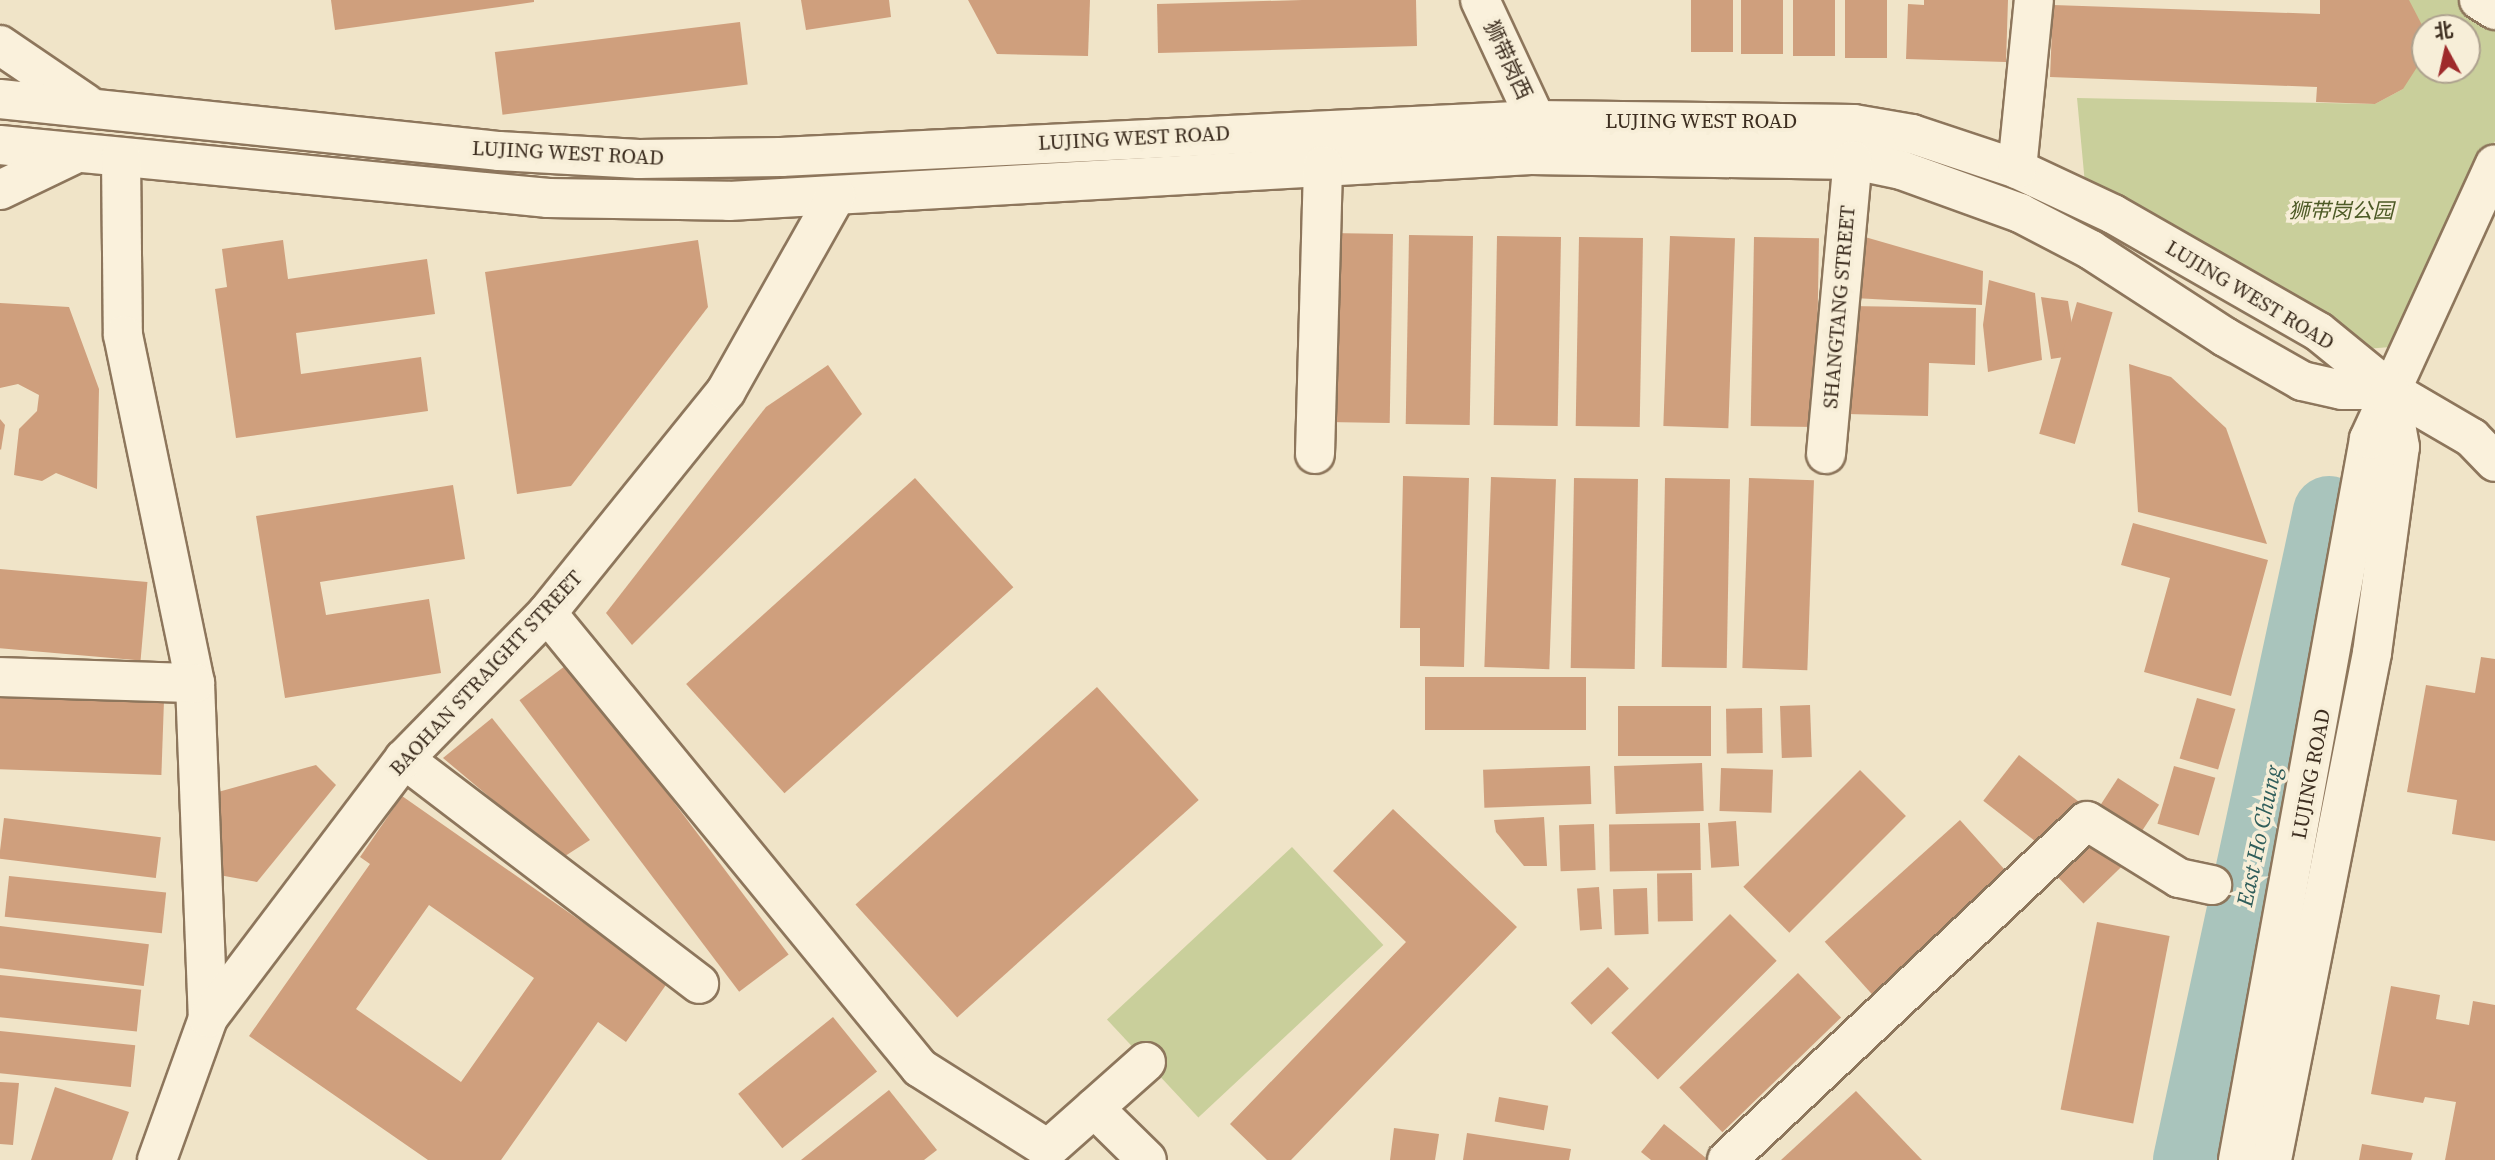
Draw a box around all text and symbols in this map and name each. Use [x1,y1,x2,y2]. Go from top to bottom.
north arrow [2411,14,2481,84]
text: 北 [2432,16,2455,44]
street label: 狮带岗西 [1479,17,1537,103]
street label: LUJING WEST ROAD [1604,108,1798,134]
street label: LUJING WEST ROAD [1037,120,1231,156]
street label: LUJING WEST ROAD [471,135,665,171]
park label: 狮带岗公园 [2289,198,2393,224]
street label: SHANGTANG STREET [1818,204,1860,410]
street label: LUJING WEST ROAD [2161,234,2339,356]
street label: BAOHAN STRAIGHT STREET [384,565,588,781]
street label: LUJING ROAD [2286,707,2336,841]
water label: East Ho Chung [2231,763,2287,909]

